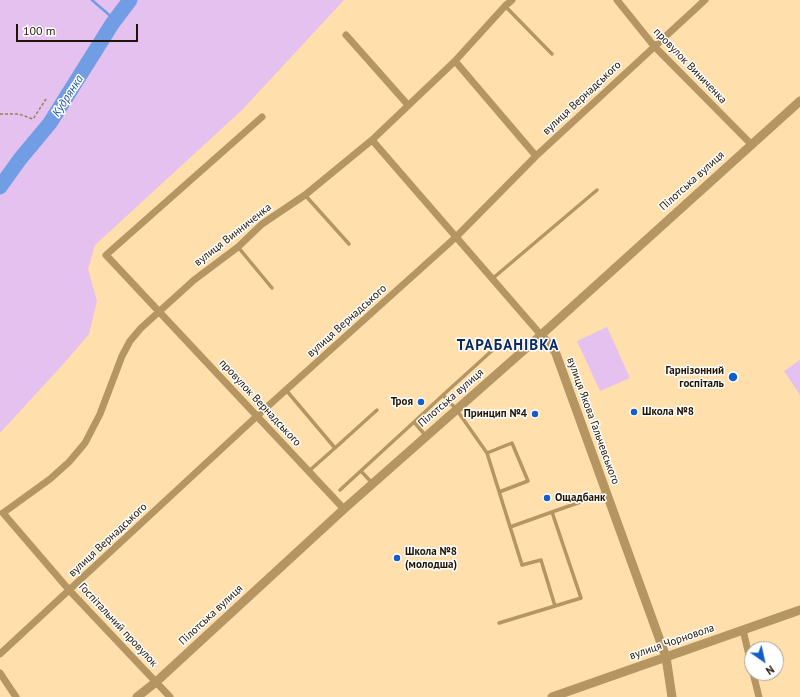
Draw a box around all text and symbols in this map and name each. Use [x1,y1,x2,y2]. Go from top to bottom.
scale bar [18,16,140,42]
text: 100 m [23,23,56,38]
street label: провулок Виниченка [651,26,729,106]
street label: вулиця Вернадського [540,58,624,138]
water label: Кудрянка [49,73,87,119]
street label: Пілотська вулиця [657,148,727,214]
street label: вулиця Винниченка [192,201,274,269]
street label: вулиця Вернадського [305,282,389,360]
district label: ТАРАБАНІВКА [457,337,559,355]
street label: вулиця Якова Гальчевського [564,356,622,486]
street label: провулок Вернадського [216,357,304,449]
place label: Гарнізонний госпіталь [666,364,724,390]
street label: Пілотська вулиця [415,366,487,430]
marker: Гарнізонний госпіталь [727,371,739,383]
place label: Троя [391,395,413,409]
marker: Троя [416,397,426,407]
place label: Школа №8 [642,405,694,419]
place label: Принцип №4 [464,407,527,421]
marker: Школа №8 [629,407,639,417]
marker: Принцип №4 [530,409,540,419]
place label: Ощадбанк [555,491,605,505]
marker: Ощадбанк [542,493,552,503]
street label: вулиця Вернадського [66,500,150,580]
place label: Школа №8 (молодша) [405,545,457,571]
marker: Школа №8 (молодша) [392,553,402,563]
street label: Госпітальний провулок [76,580,160,670]
street label: Пілотська вулиця [176,582,246,648]
street label: вулиця Чорновола [628,621,716,663]
north arrow [744,641,784,681]
text: N [763,662,777,678]

